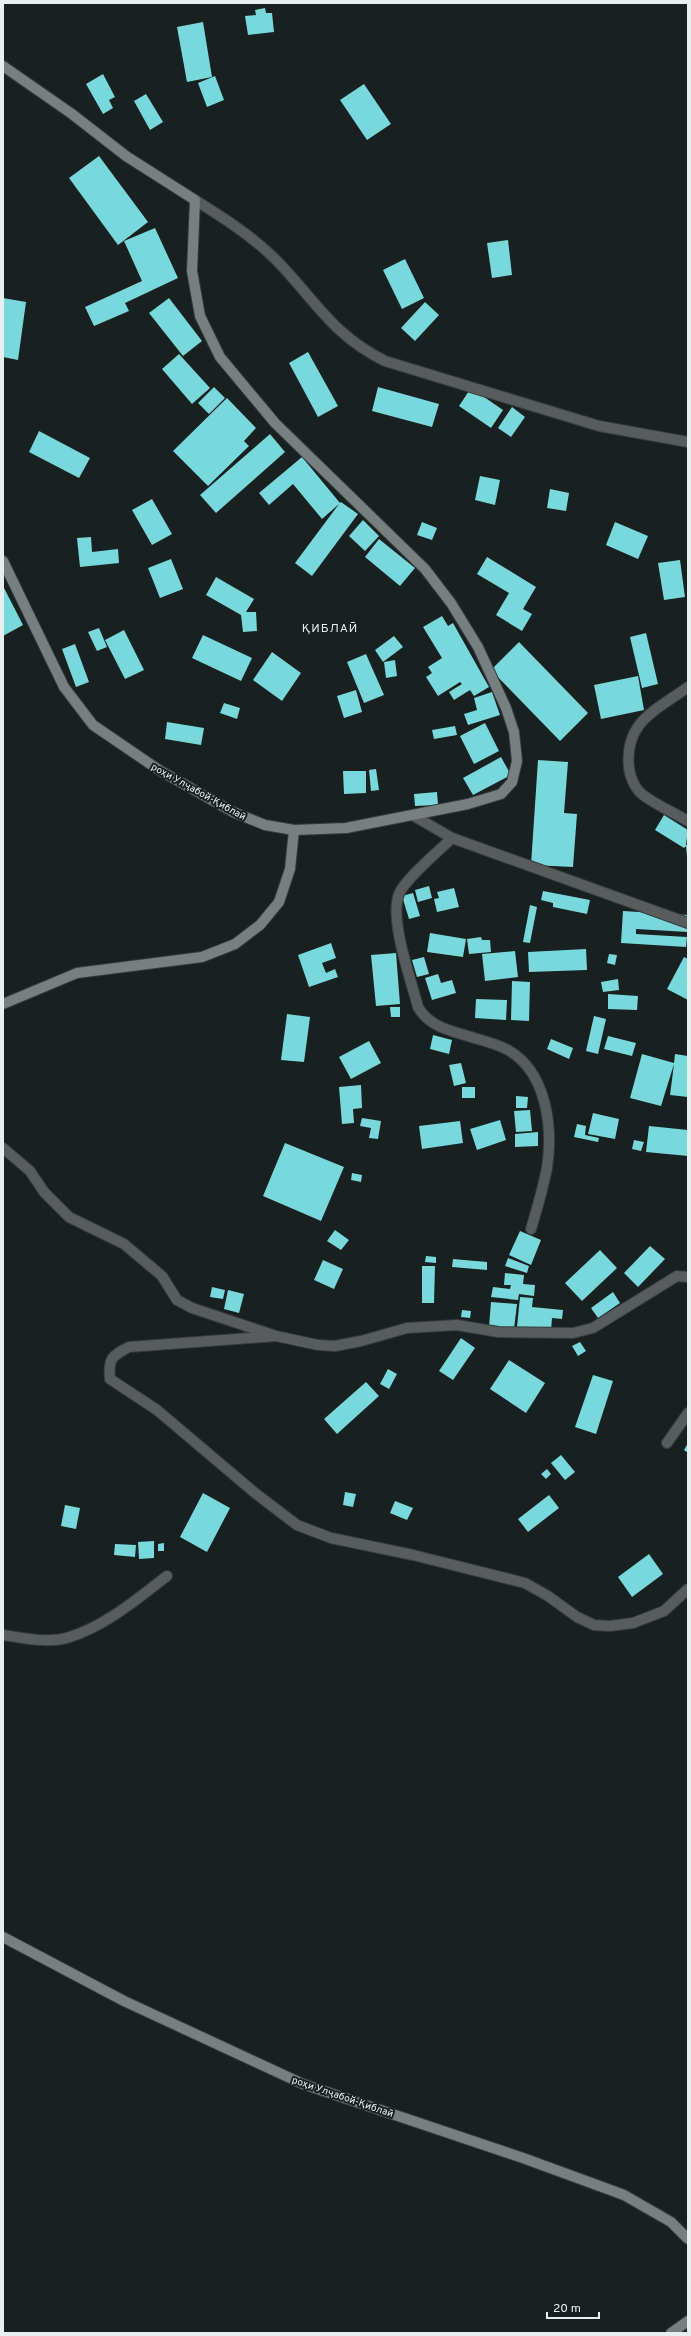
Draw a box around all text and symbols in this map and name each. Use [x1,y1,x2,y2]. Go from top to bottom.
district label: ҚИБЛАӢ [302,621,358,637]
street label: роҳи Улҷабой-Қиблаӣ [149,761,248,824]
street label: роҳи Улҷабой-Қиблаӣ [290,2074,395,2121]
scale bar [547,2294,599,2320]
text: 20 m [553,2301,581,2317]

